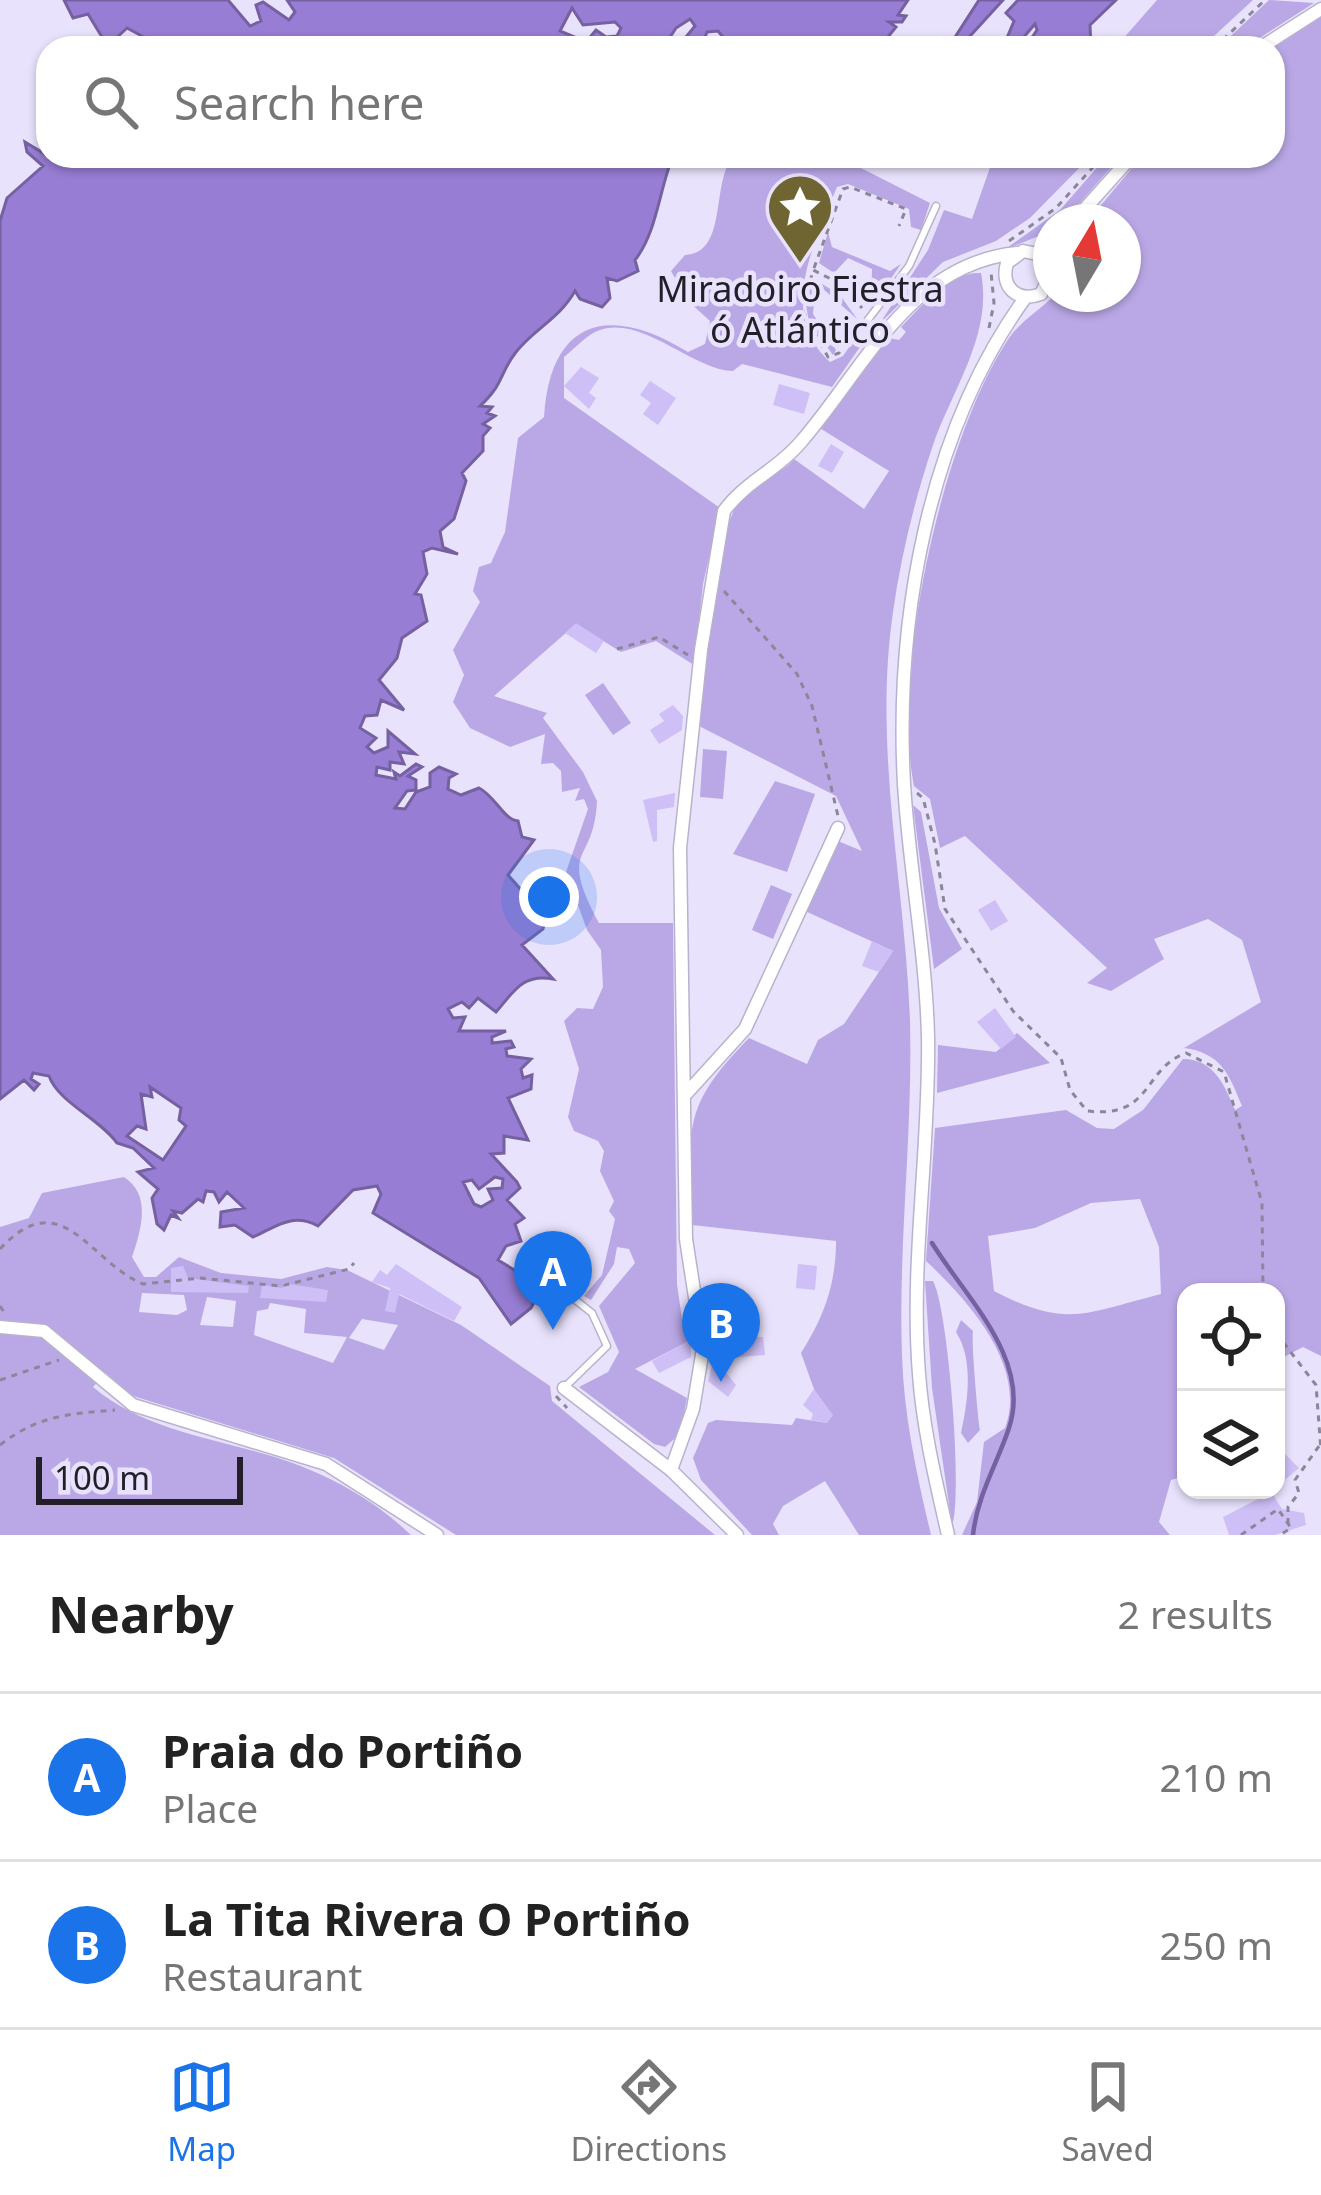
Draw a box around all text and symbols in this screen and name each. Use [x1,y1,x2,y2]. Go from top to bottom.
search box [36,36,1285,168]
icon: search [78,69,144,135]
text: Search here [174,72,424,133]
place icon: Miradoiro Fiestra ó Atlántico [765,172,835,266]
north arrow [1033,204,1141,312]
place label: Miradoiro Fiestra ó Atlántico [656,264,944,354]
your location [519,867,579,927]
pin: A [514,1231,592,1330]
pin: B [682,1283,760,1382]
map controls [1177,1283,1285,1499]
button: locate [1177,1283,1285,1391]
button: layers [1177,1391,1285,1499]
scale bar [36,1451,243,1504]
text: 100 m [54,1455,150,1500]
text: Nearby [48,1578,234,1648]
text: 2 results [1118,1587,1273,1640]
text: Praia do Portiño [162,1720,523,1781]
text: A [74,1750,101,1803]
text: 210 m [1159,1750,1273,1803]
text: Place [162,1781,258,1834]
text: La Tita Rivera O Portiño [162,1888,691,1949]
text: B [74,1918,100,1971]
text: 250 m [1159,1918,1273,1971]
text: Restaurant [162,1949,362,2002]
tab: Map [167,2054,236,2171]
tab: Directions [570,2054,727,2171]
tab: Saved [1061,2054,1154,2171]

